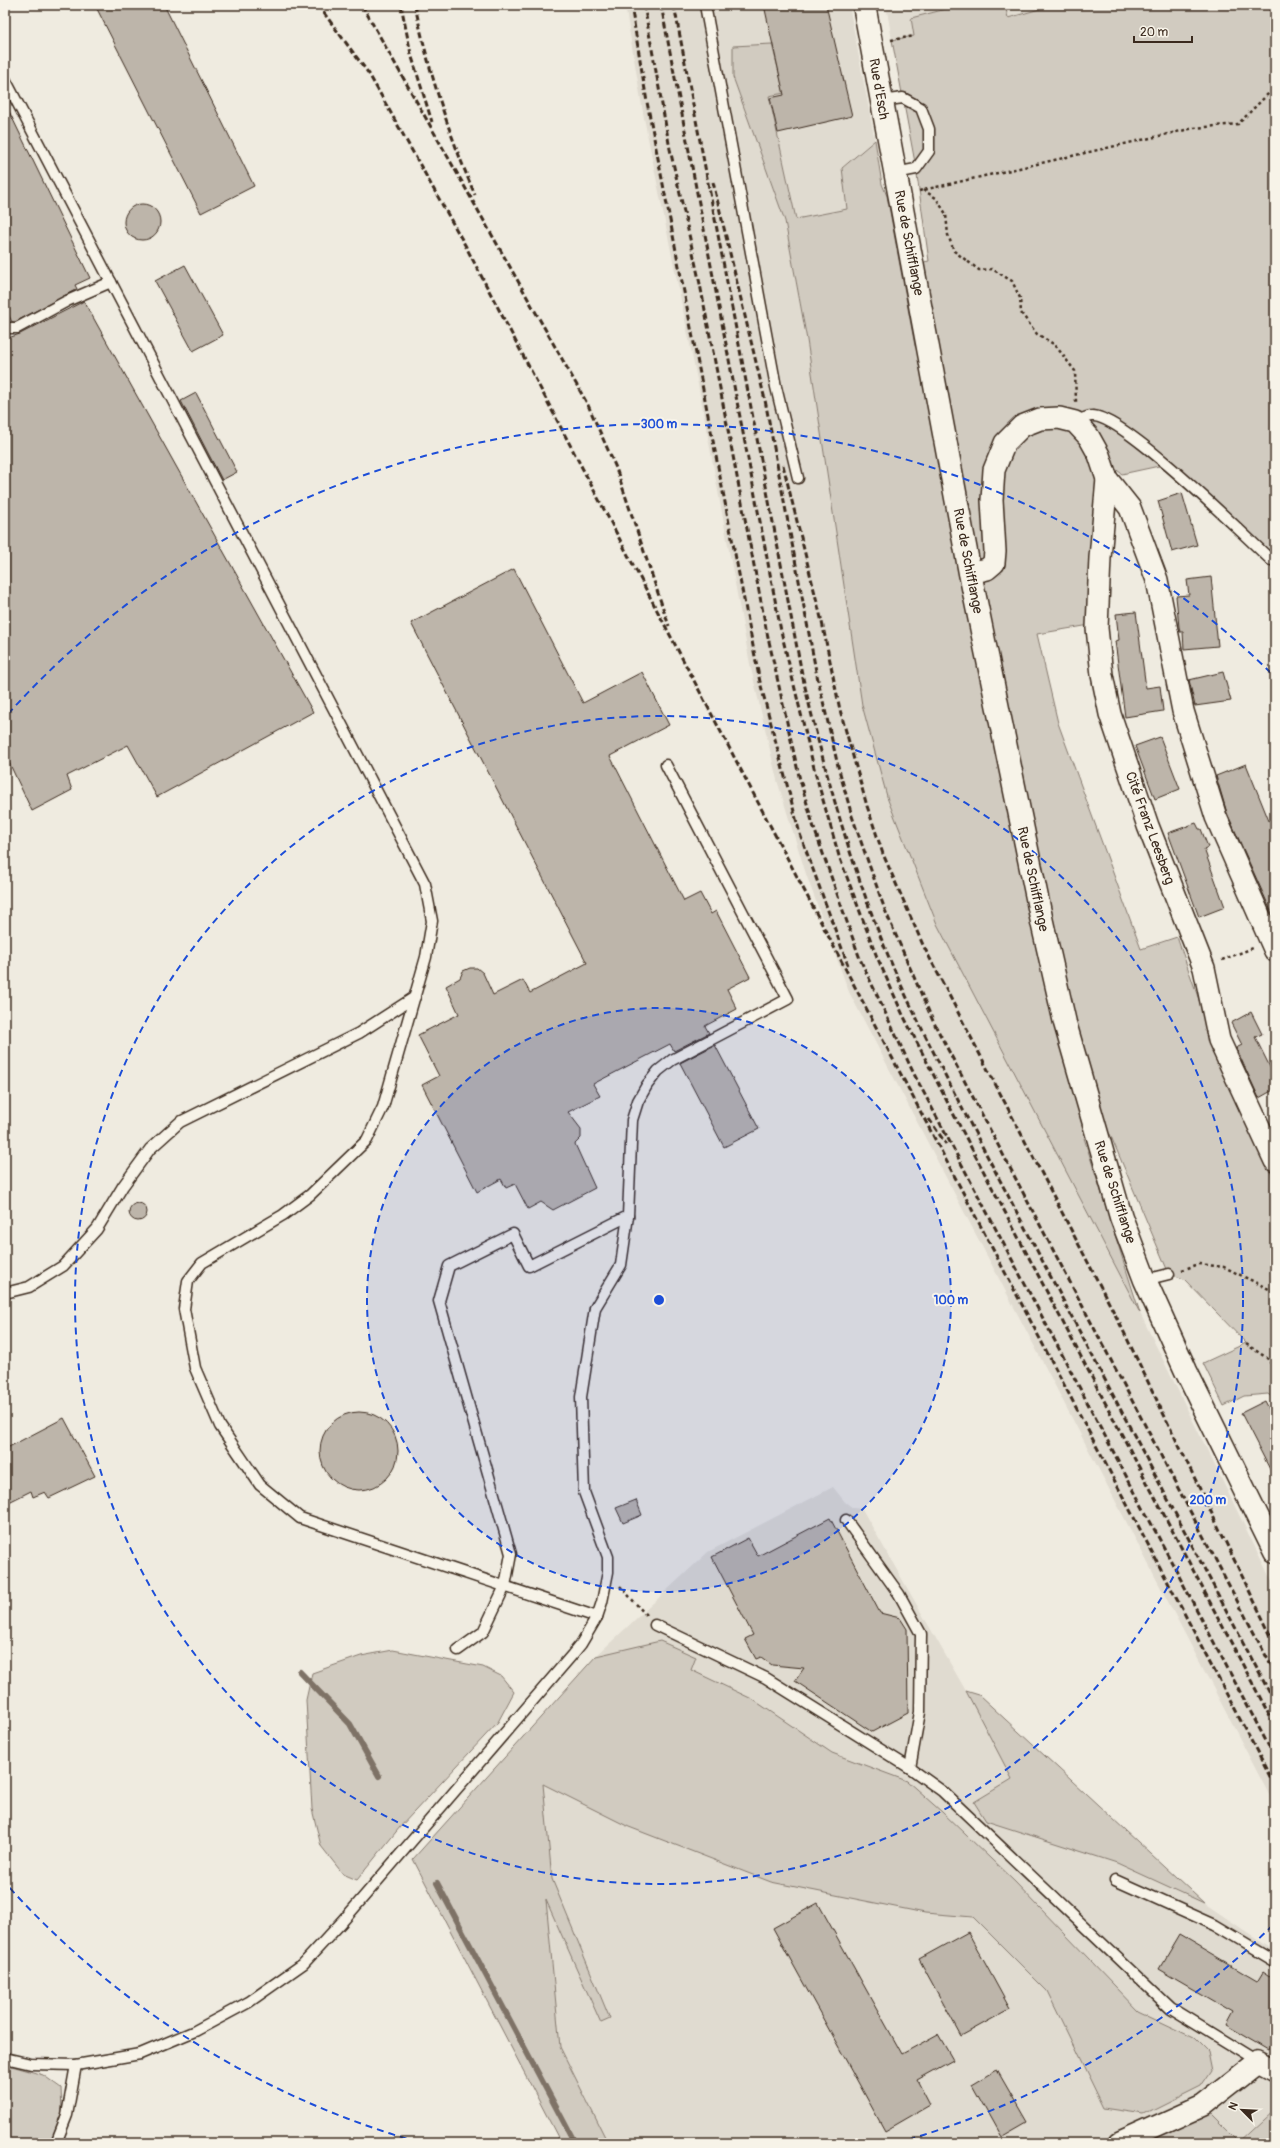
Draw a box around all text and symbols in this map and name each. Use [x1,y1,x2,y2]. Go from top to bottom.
scale bar [1134,18,1192,44]
text: 20 m [1140,25,1169,40]
street label: Rue d'Esch [865,57,893,121]
street label: Rue de Schifflange [890,189,928,297]
text: 300 m [641,417,678,432]
street label: Rue de Schifflange [949,507,987,615]
street label: Cité Franz Leesberg [1122,769,1178,887]
street label: Rue de Schifflange [1014,825,1052,933]
street label: Rue de Schifflange [1090,1139,1140,1246]
centre of rings [652,1293,666,1307]
text: 100 m [934,1293,969,1308]
text: 200 m [1190,1493,1227,1508]
north arrow [1222,2090,1262,2130]
text: N [1226,2100,1241,2112]

